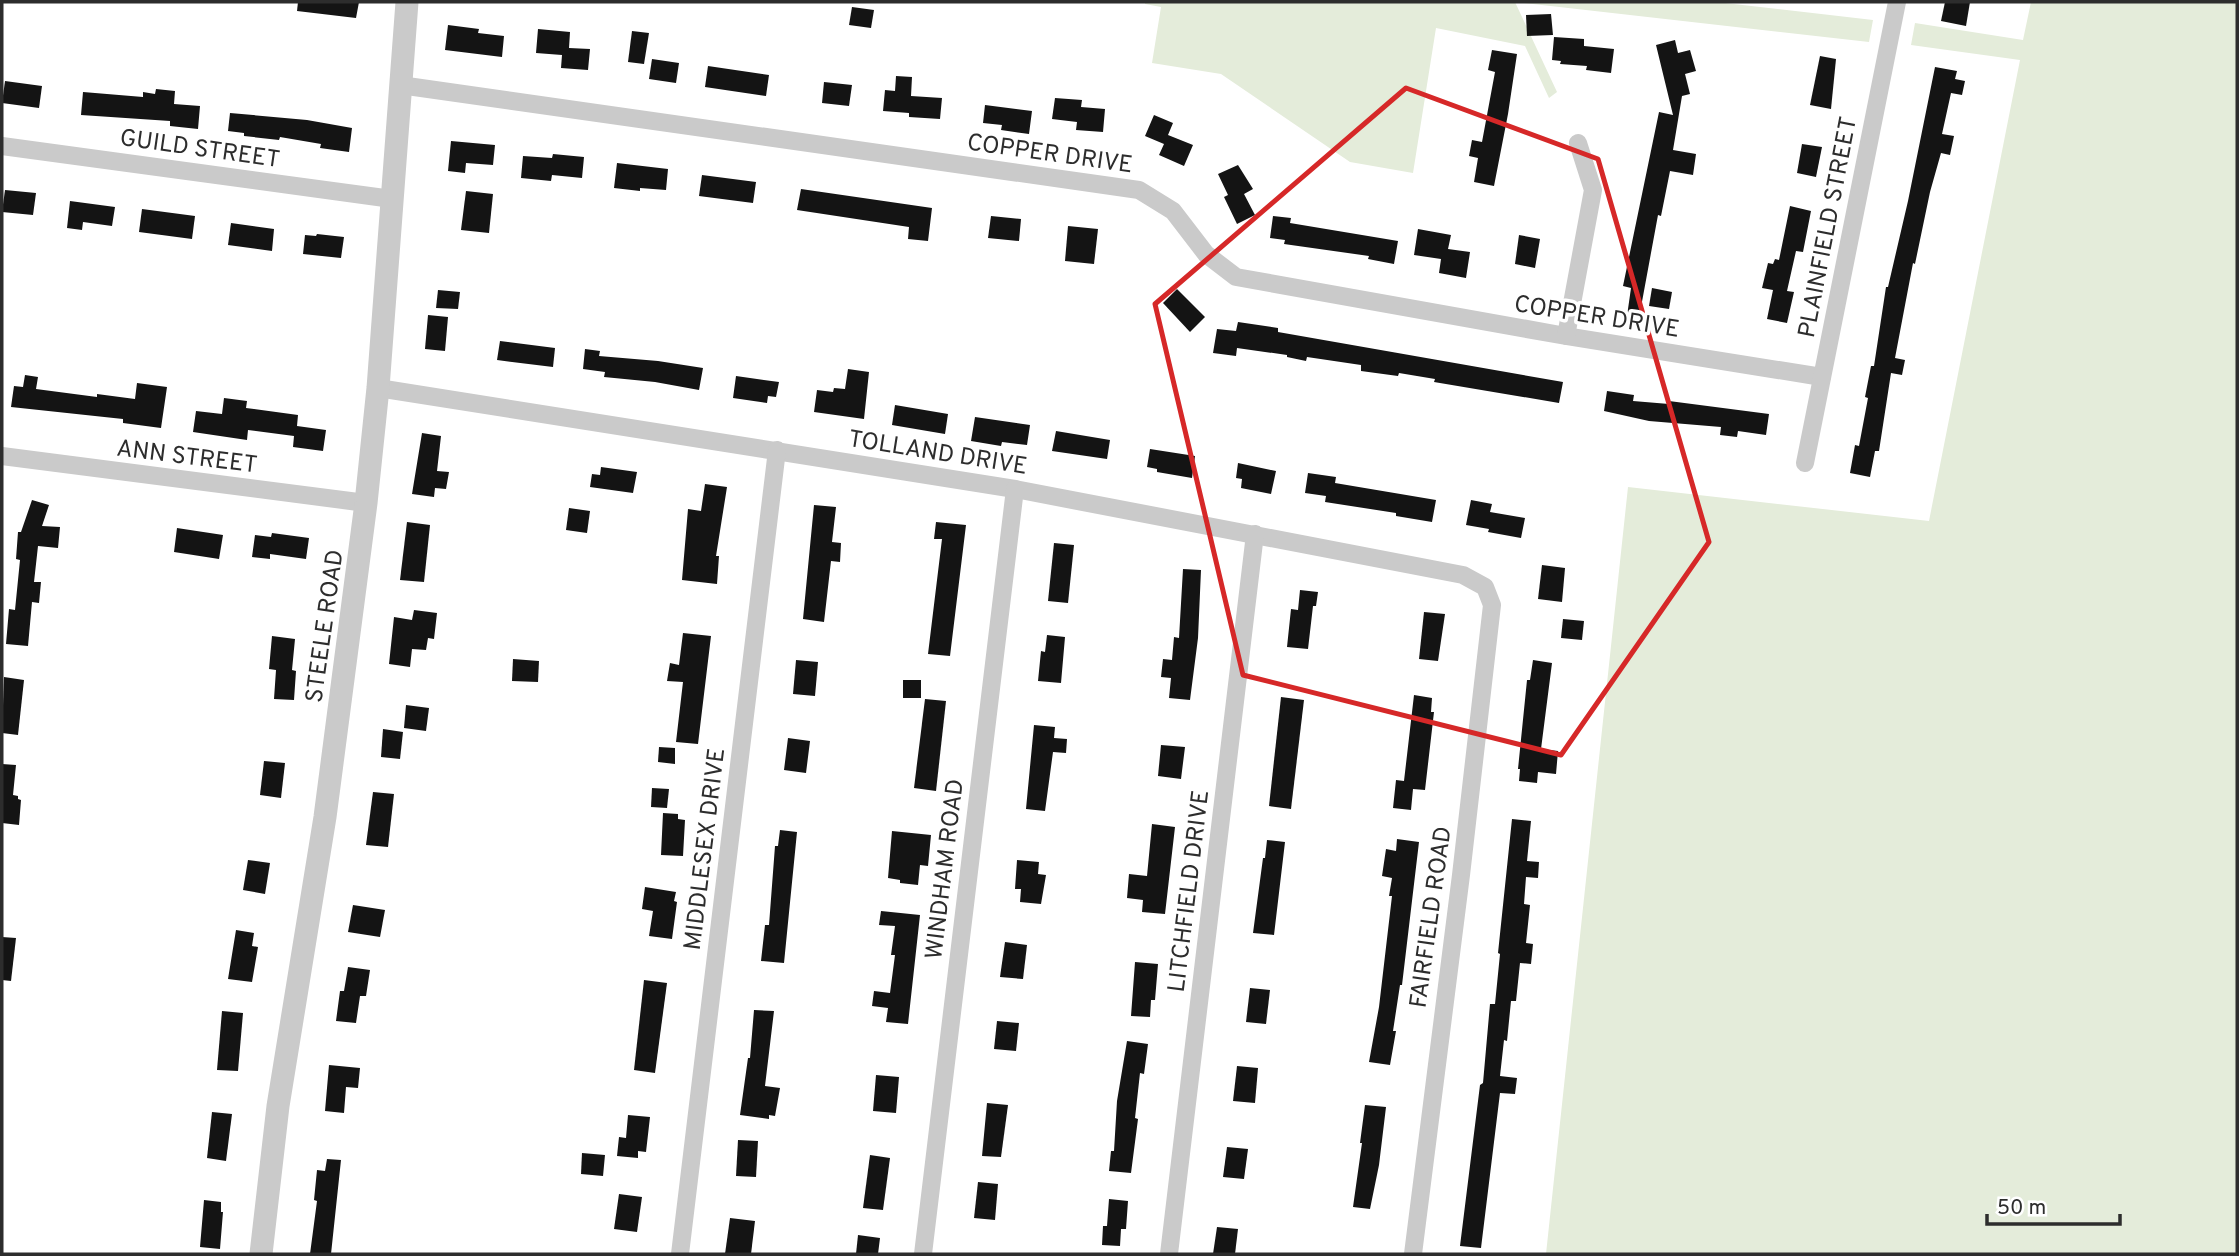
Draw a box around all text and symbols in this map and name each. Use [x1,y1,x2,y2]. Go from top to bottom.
street label: PLAINFIELD STREET [1793,114,1865,340]
street label: GUILD STREET [118,124,282,176]
street label: COPPER DRIVE [965,129,1135,181]
street label: COPPER DRIVE [1512,290,1682,346]
street label: TOLLAND DRIVE [846,425,1029,483]
street label: ANN STREET [115,434,259,482]
street label: STEELE ROAD [300,548,352,705]
street label: MIDDLESEX DRIVE [679,746,733,952]
street label: WINDHAM ROAD [920,777,972,961]
street label: LITCHFIELD DRIVE [1163,788,1217,994]
street label: FAIRFIELD ROAD [1404,825,1460,1010]
scale bar [1987,1182,2120,1226]
text: 50 m [1997,1195,2046,1222]

